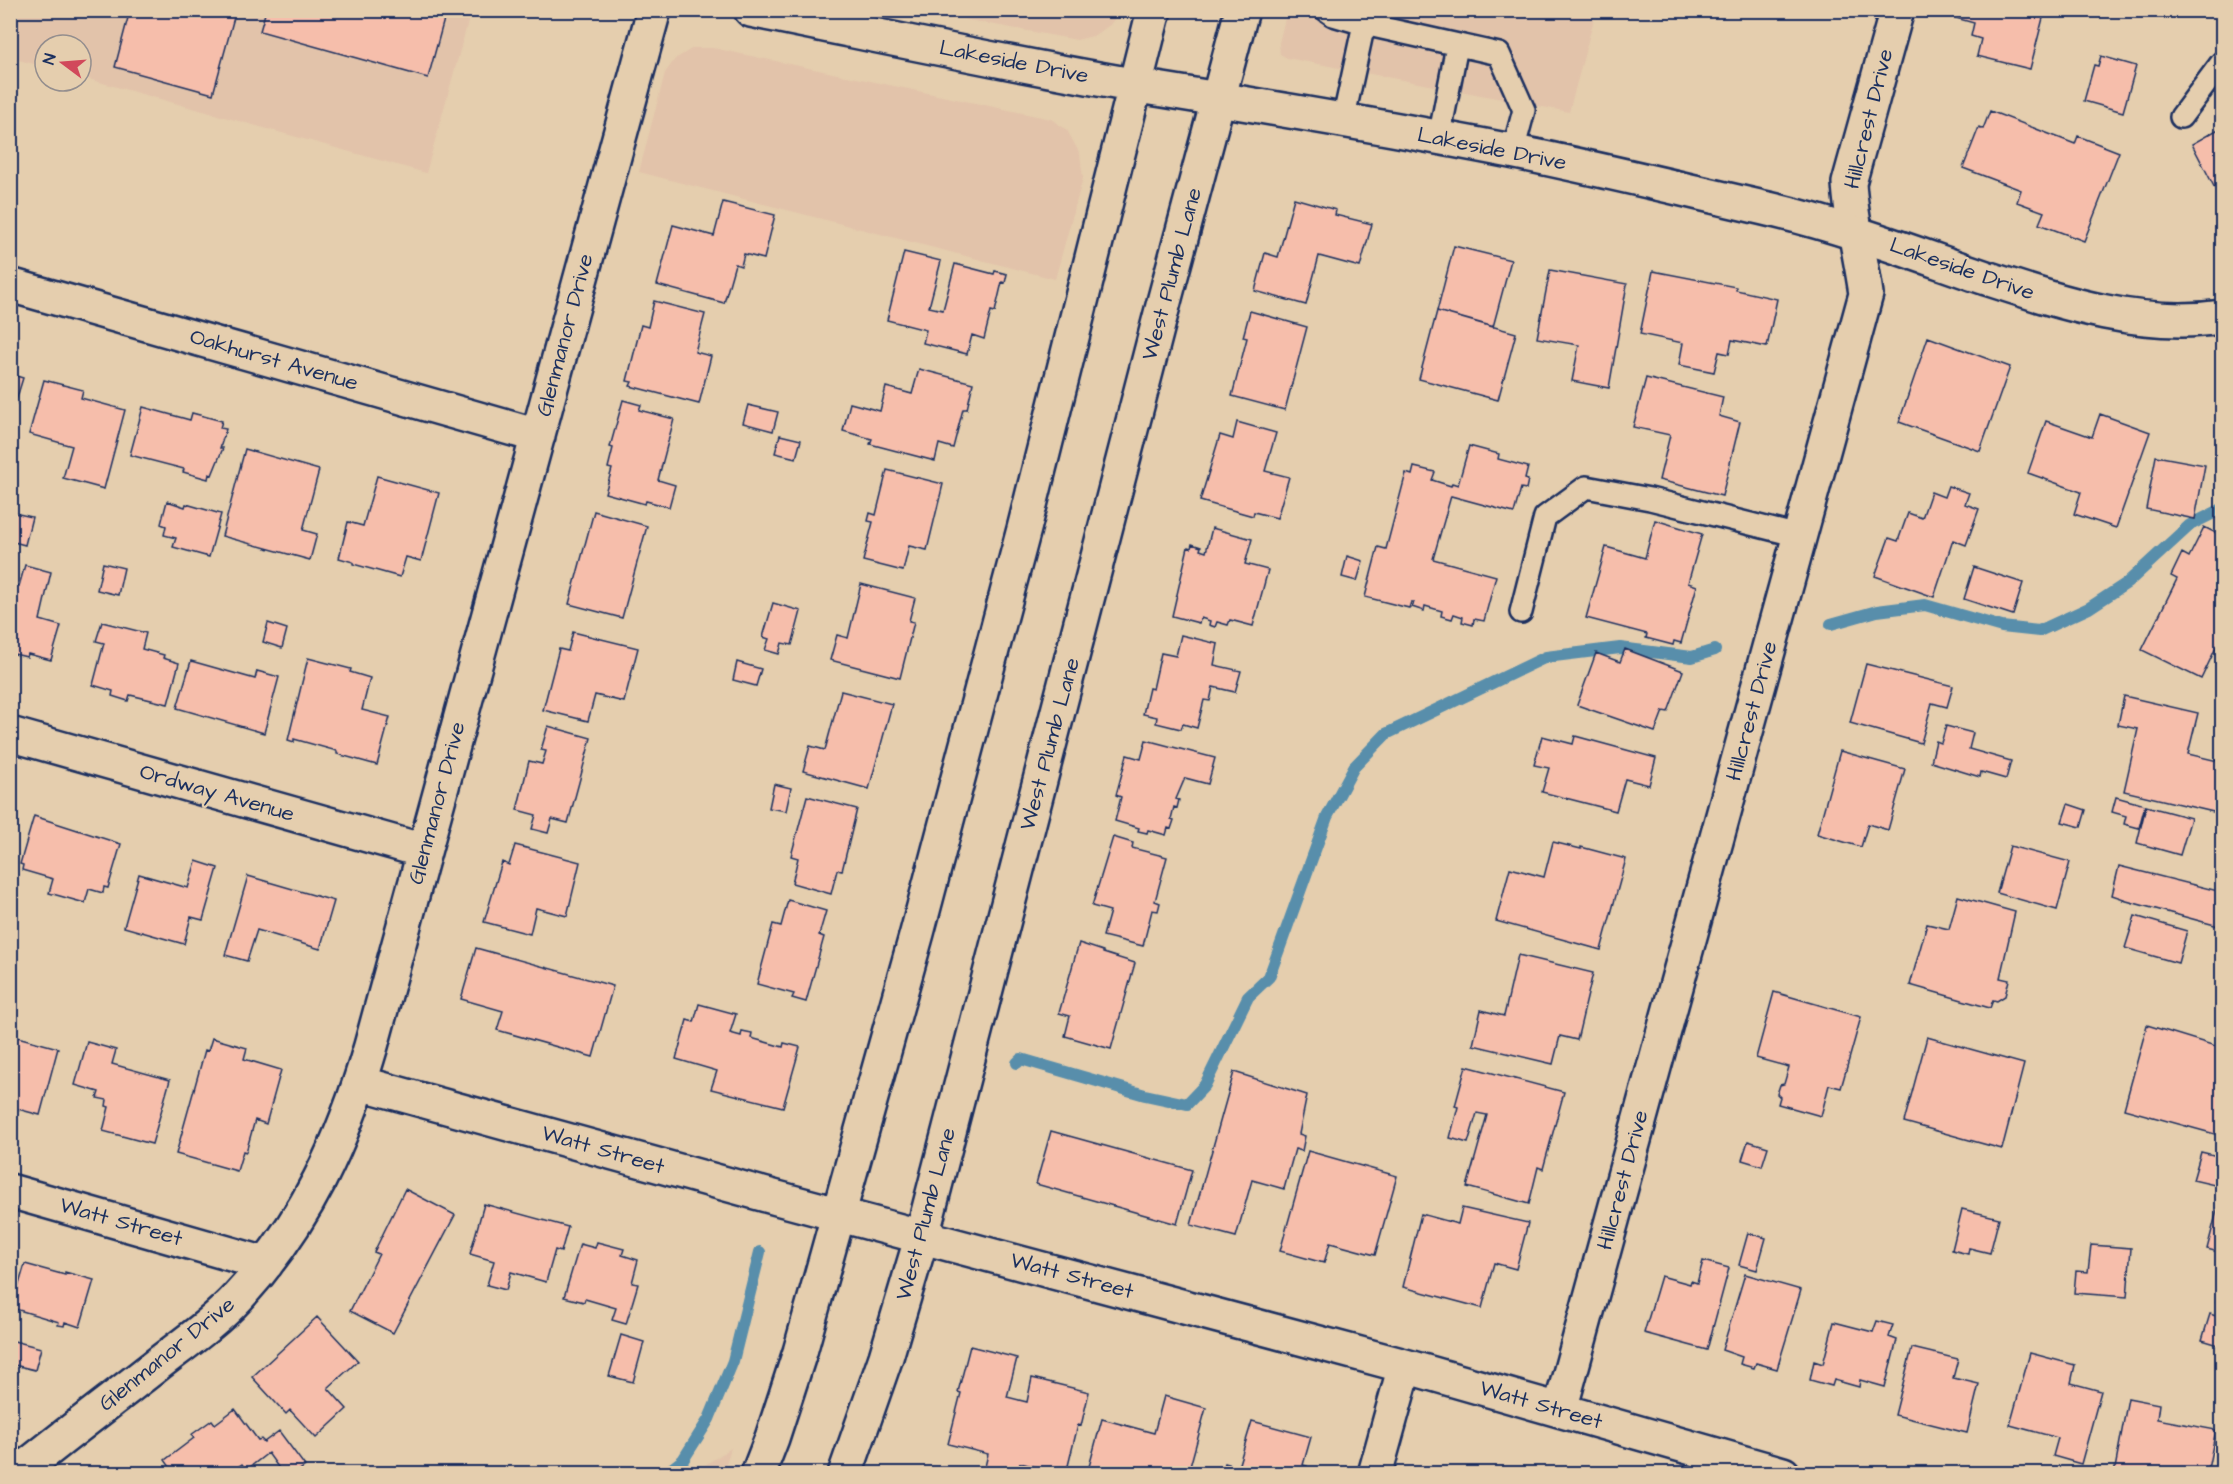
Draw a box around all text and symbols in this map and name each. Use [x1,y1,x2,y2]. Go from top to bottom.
street label: Lakeside Drive [937,32,1091,92]
north arrow [33,33,93,93]
street label: Hillcrest Drive [1837,46,1901,192]
text: N [38,51,61,67]
street label: Lakeside Drive [1415,119,1569,179]
street label: West Plumb Lane [1134,184,1210,364]
street label: Lakeside Drive [1885,230,2039,308]
street label: Glenmanor Drive [528,250,602,420]
street label: Oakhurst Avenue [186,321,362,399]
street label: Hillcrest Drive [1718,638,1786,784]
street label: West Plumb Lane [1012,654,1088,834]
street label: Glenmanor Drive [400,718,474,888]
street label: Ordway Avenue [136,756,298,831]
street label: Hillcrest Drive [1589,1107,1657,1253]
street label: Watt Street [538,1118,668,1182]
street label: West Plumb Lane [888,1124,964,1304]
street label: Watt Street [56,1190,186,1254]
street label: Watt Street [1007,1245,1137,1307]
street label: Glenmanor Drive [92,1289,242,1419]
street label: Watt Street [1476,1373,1606,1437]

